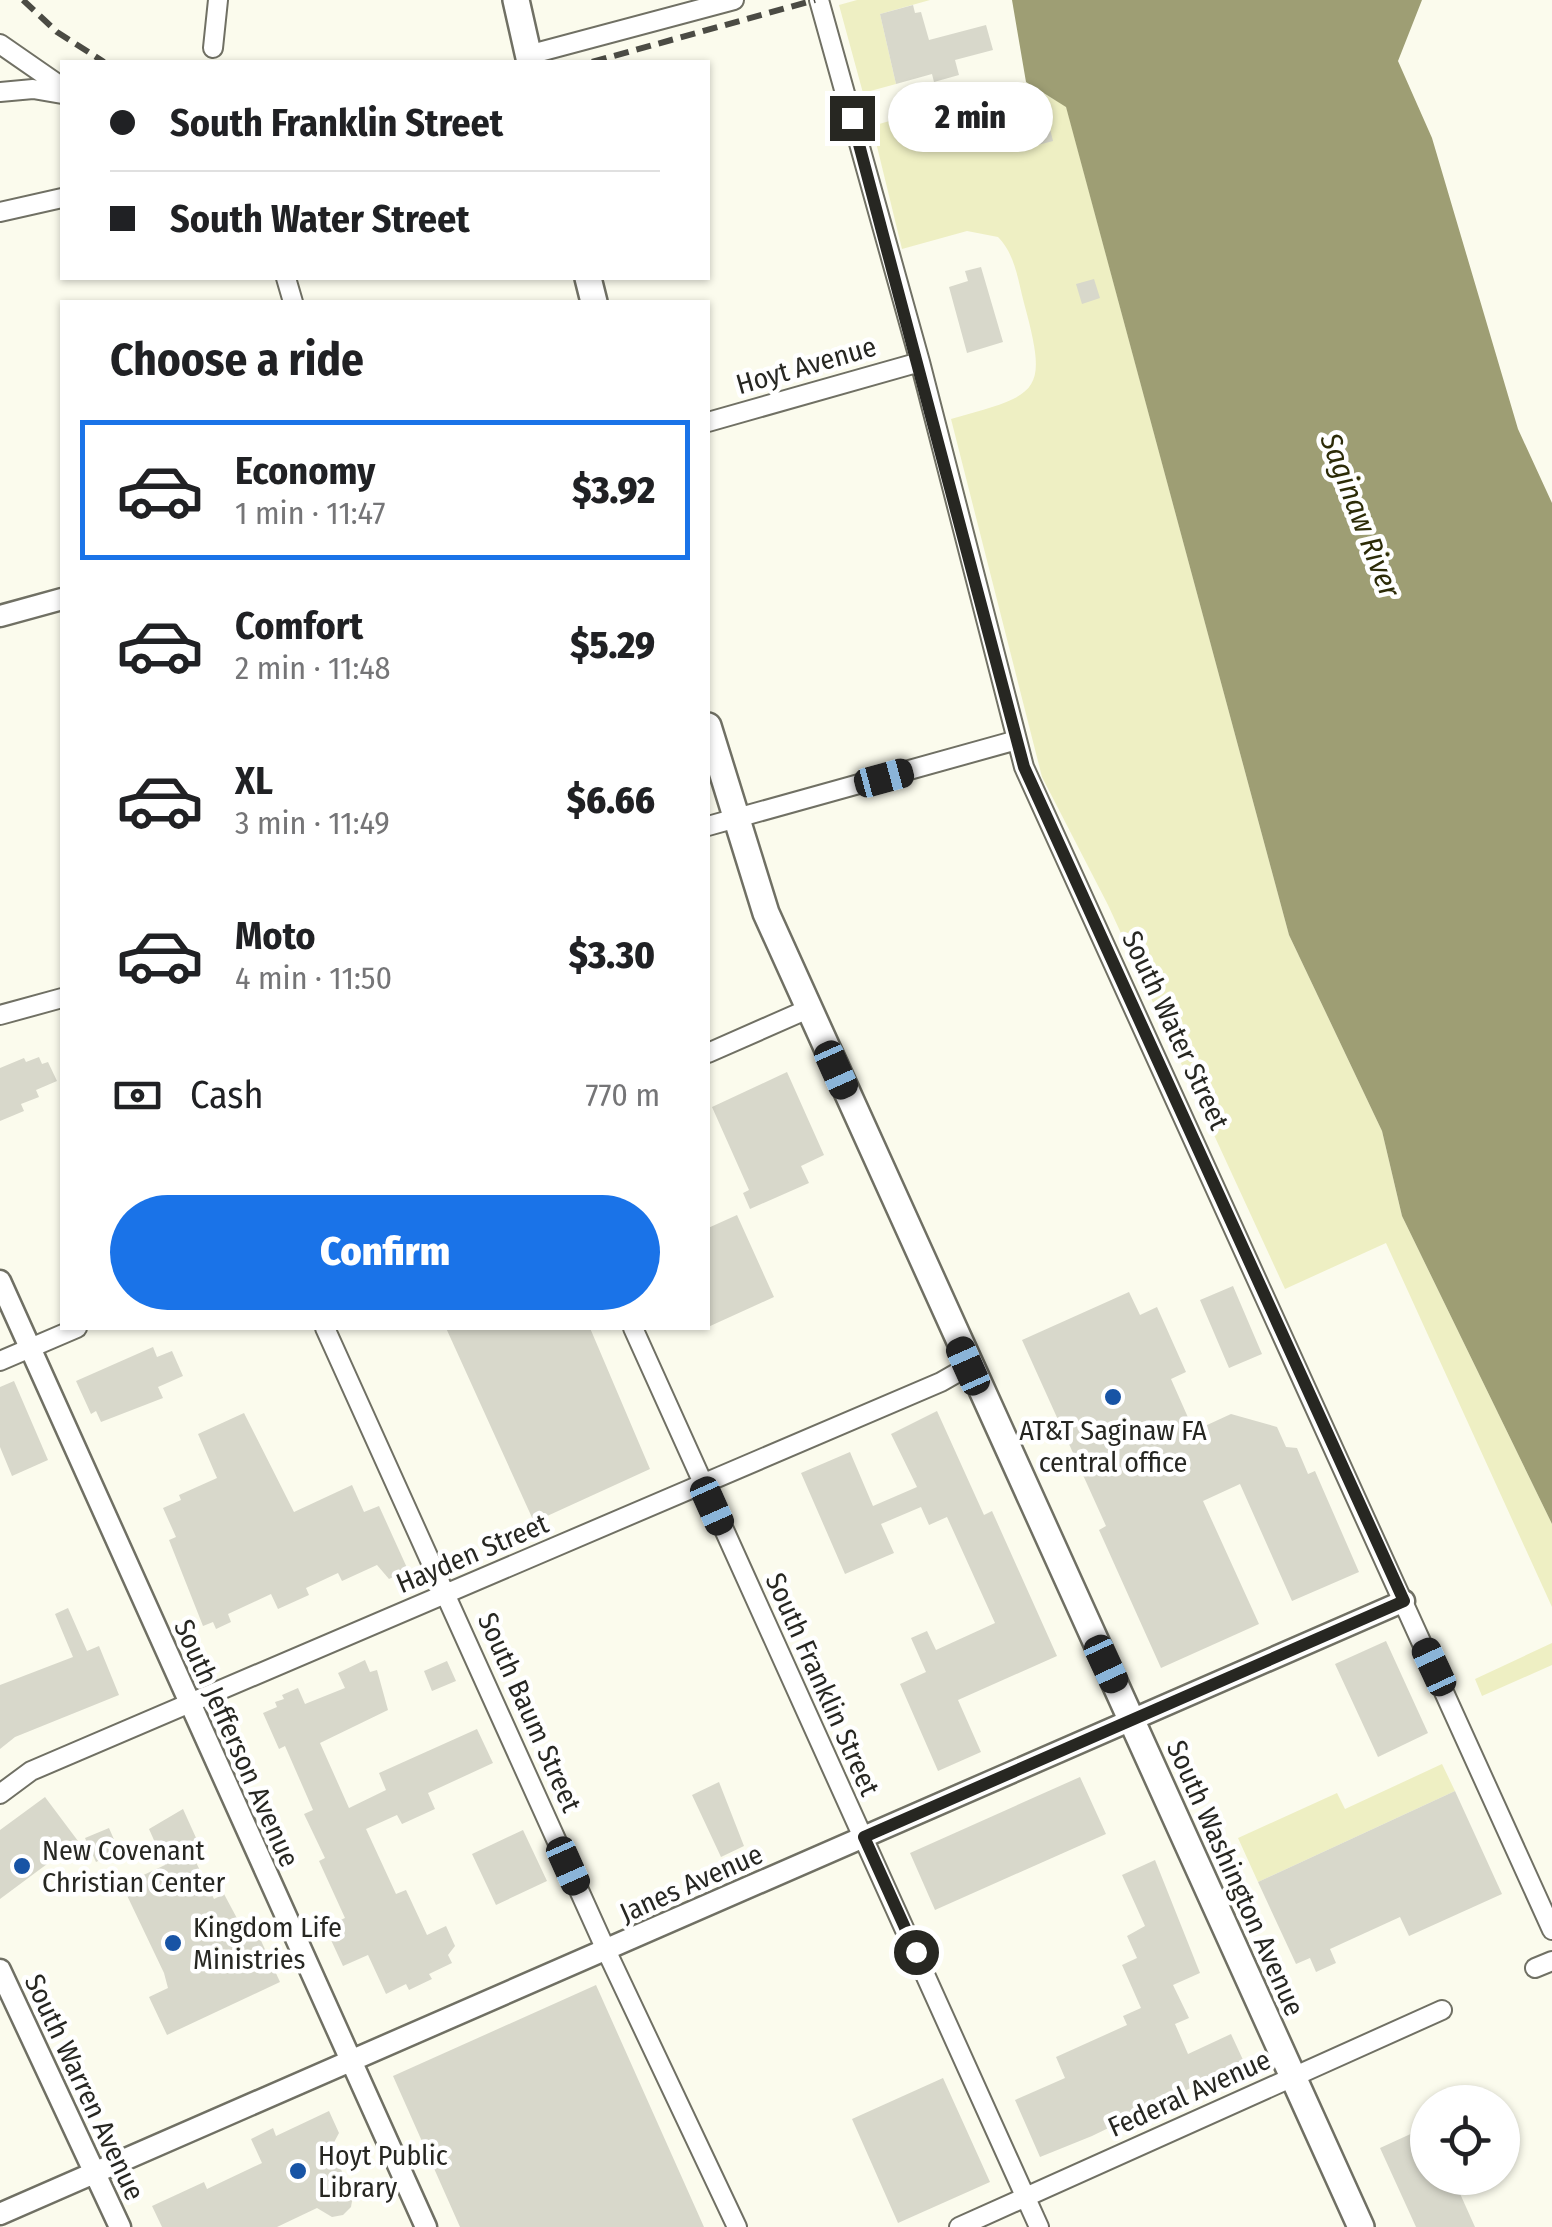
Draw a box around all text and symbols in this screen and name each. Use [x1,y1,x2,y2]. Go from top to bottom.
callout: 2 min [887,83,1052,153]
route end [830,96,875,141]
text: 2 min [935,98,1006,136]
text: South Franklin Street [170,100,503,146]
text: South Water Street [170,196,470,242]
street label: Hoyt Avenue [732,330,880,401]
text: Choose a ride [110,333,364,387]
water label: Saginaw River [1312,427,1408,604]
icon: car [115,445,205,535]
text: Economy [235,448,375,494]
text: $3.92 [572,467,655,513]
text: 1 min · 11:47 [235,494,385,532]
icon: car [115,600,205,690]
text: Comfort [235,603,363,649]
text: $5.29 [570,622,655,668]
text: 2 min · 11:48 [235,649,391,687]
icon: car [115,755,205,845]
car [851,756,917,800]
text: XL [235,758,273,804]
text: $6.66 [567,777,655,823]
text: 3 min · 11:49 [235,804,390,842]
icon: car [115,910,205,1000]
text: Moto [235,913,316,959]
street label: South Water Street [1115,926,1236,1136]
text: $3.30 [569,932,655,978]
text: 4 min · 11:50 [235,959,392,997]
car [810,1036,862,1104]
icon: cash [110,1068,165,1123]
text: Cash [190,1072,264,1118]
text: 770 m [586,1076,660,1114]
button: Confirm [110,1195,660,1310]
car [942,1332,994,1400]
marker: AT&T Saginaw FA central office [1102,1386,1124,1408]
place label: AT&T Saginaw FA central office [1019,1414,1207,1479]
car [686,1472,738,1540]
street label: Hayden Street [391,1506,554,1600]
street label: South Franklin Street [759,1568,887,1801]
street label: South Baum Street [471,1608,589,1818]
street label: South Jefferson Avenue [167,1614,306,1872]
car [1080,1630,1132,1698]
car [1408,1633,1460,1701]
street label: South Washington Avenue [1160,1735,1311,2021]
car [542,1832,594,1900]
place label: New Covenant Christian Center [42,1834,226,1899]
street label: Janes Avenue [615,1837,768,1930]
marker: New Covenant Christian Center [11,1855,33,1877]
place label: Kingdom Life Ministries [193,1911,342,1976]
route start [894,1930,939,1975]
marker: Kingdom Life Ministries [162,1932,184,1954]
street label: South Warren Avenue [18,1969,151,2206]
street label: Federal Avenue [1103,2043,1276,2144]
map controls [1410,2085,1520,2195]
button: locate [1410,2085,1520,2195]
place label: Hoyt Public Library [318,2139,448,2204]
marker: Hoyt Public Library [287,2160,309,2182]

